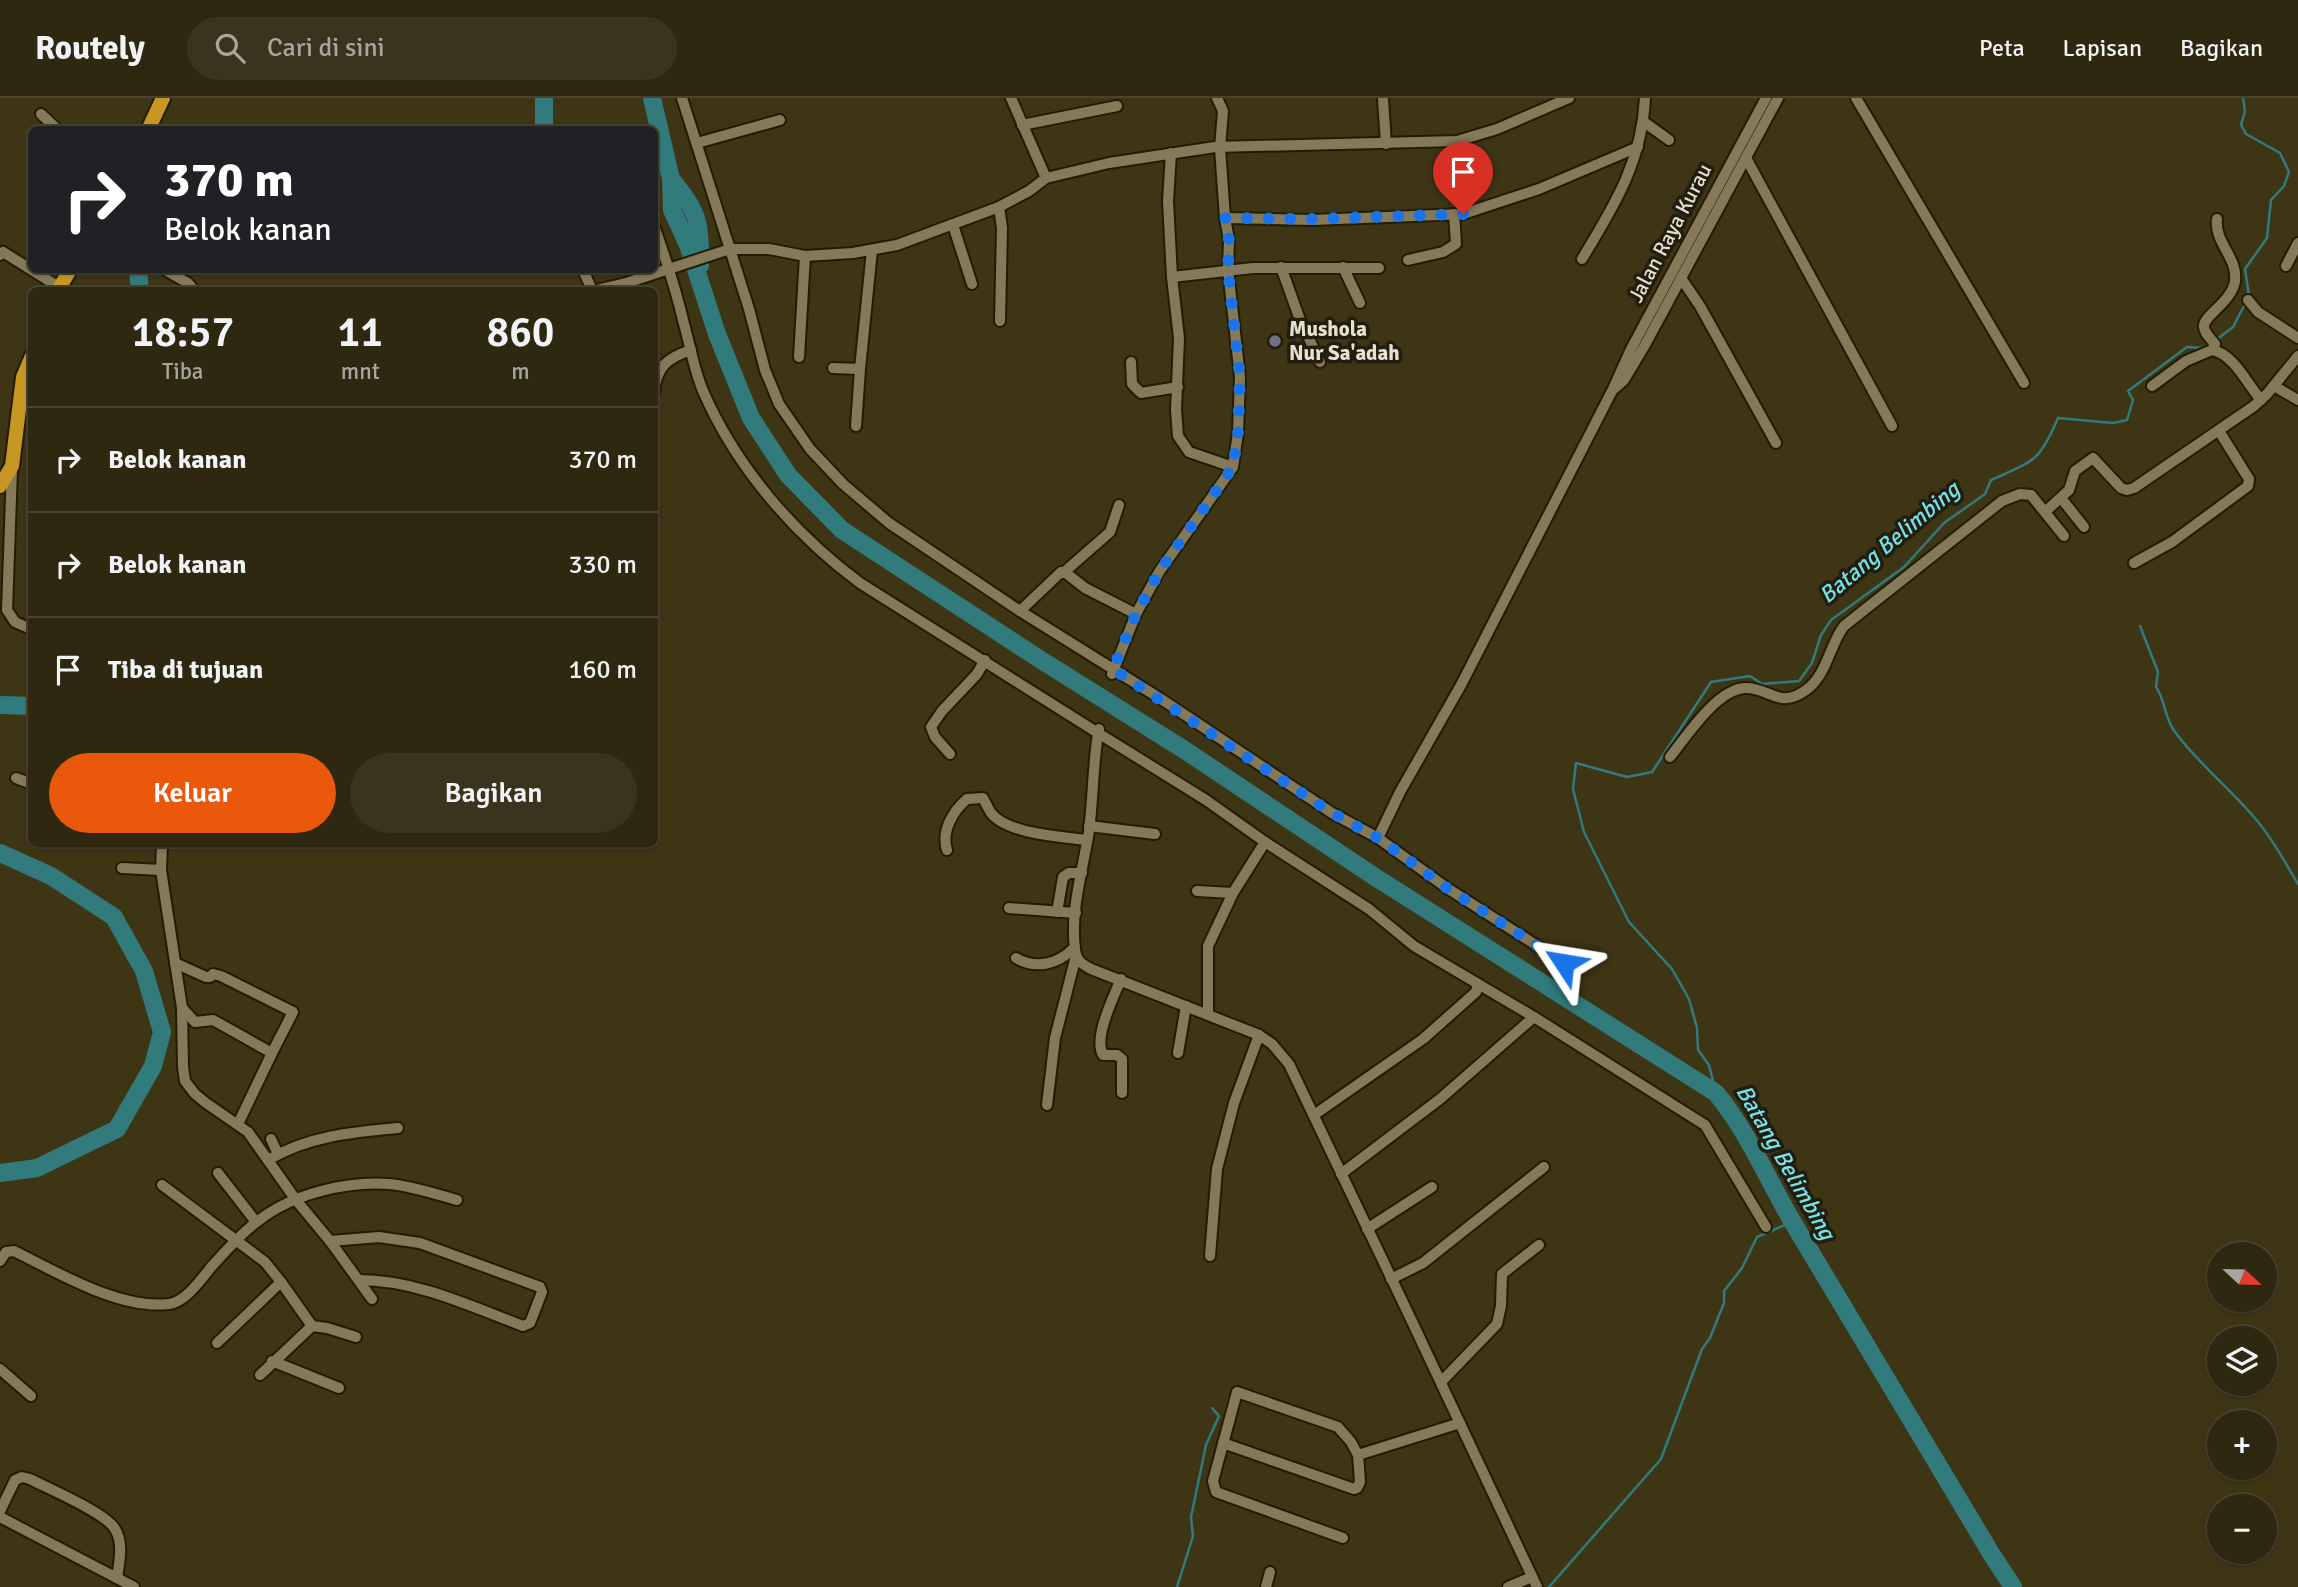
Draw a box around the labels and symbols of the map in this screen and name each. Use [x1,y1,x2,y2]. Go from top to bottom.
pin [1433,142,1493,214]
street label: Jalan Raya Kurau [1623,159,1717,307]
place label: Mushola Nur Sa'adah [1289,316,1400,366]
marker: Mushola Nur Sa'adah [1267,333,1283,349]
water label: Batang Belimbing [1813,474,1967,610]
position arrow [1527,926,1601,1000]
water label: Batang Belimbing [1729,1079,1843,1247]
north arrow [2207,1242,2277,1312]

